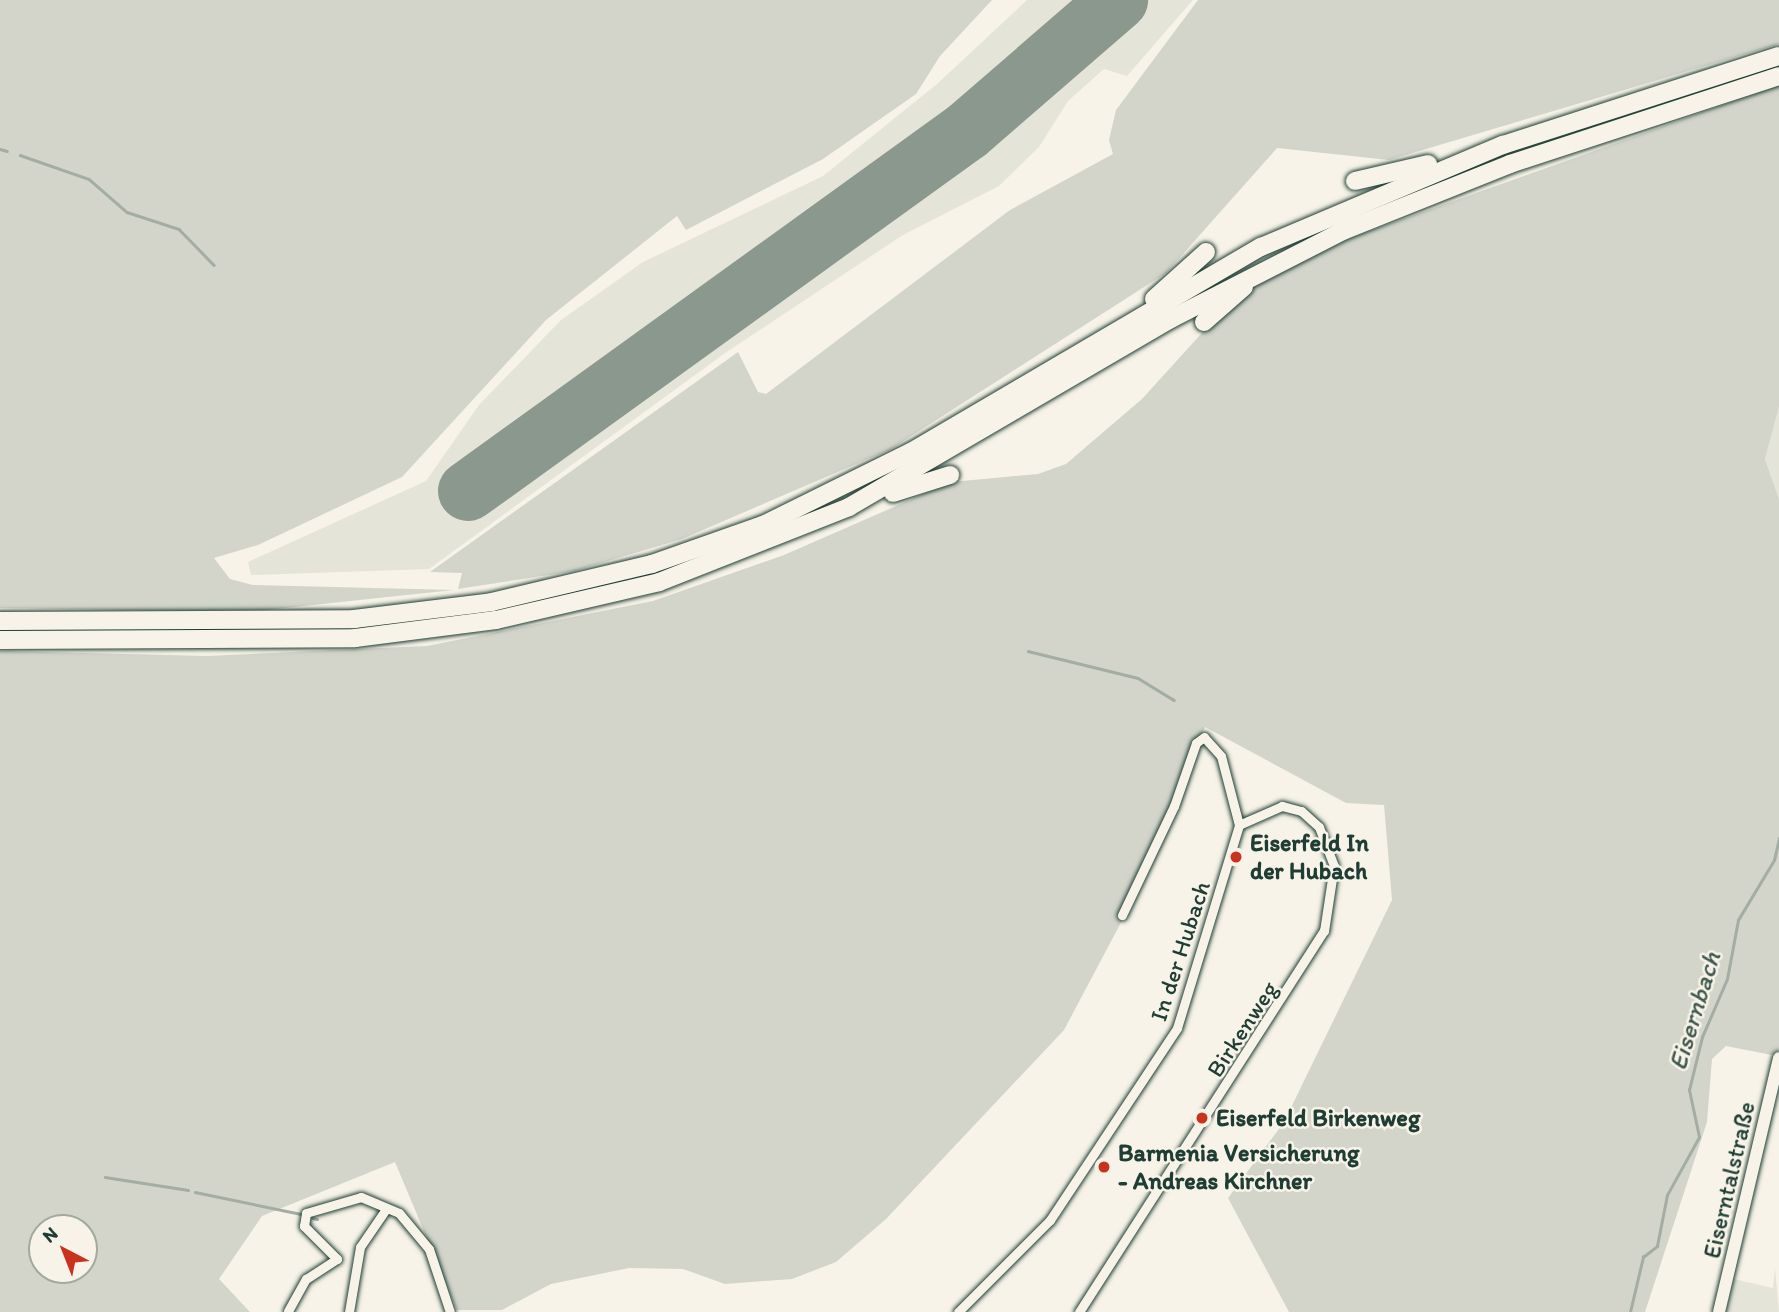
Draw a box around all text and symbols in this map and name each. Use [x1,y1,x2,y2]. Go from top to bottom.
place label: Eiserfeld In der Hubach [1250,829,1369,885]
marker: Eiserfeld In der Hubach [1228,849,1244,865]
street label: In der Hubach [1144,878,1216,1024]
water label: Eisernbach [1662,948,1728,1074]
street label: Birkenweg [1200,976,1284,1082]
street label: Eiserntalstraße [1697,1099,1761,1261]
place label: Eiserfeld Birkenweg [1216,1104,1421,1132]
marker: Eiserfeld Birkenweg [1194,1110,1210,1126]
place label: Barmenia Versicherung - Andreas Kirchner [1118,1139,1359,1195]
marker: Barmenia Versicherung - Andreas Kirchner [1096,1159,1112,1175]
north arrow [28,1214,98,1284]
text: N [37,1222,62,1247]

